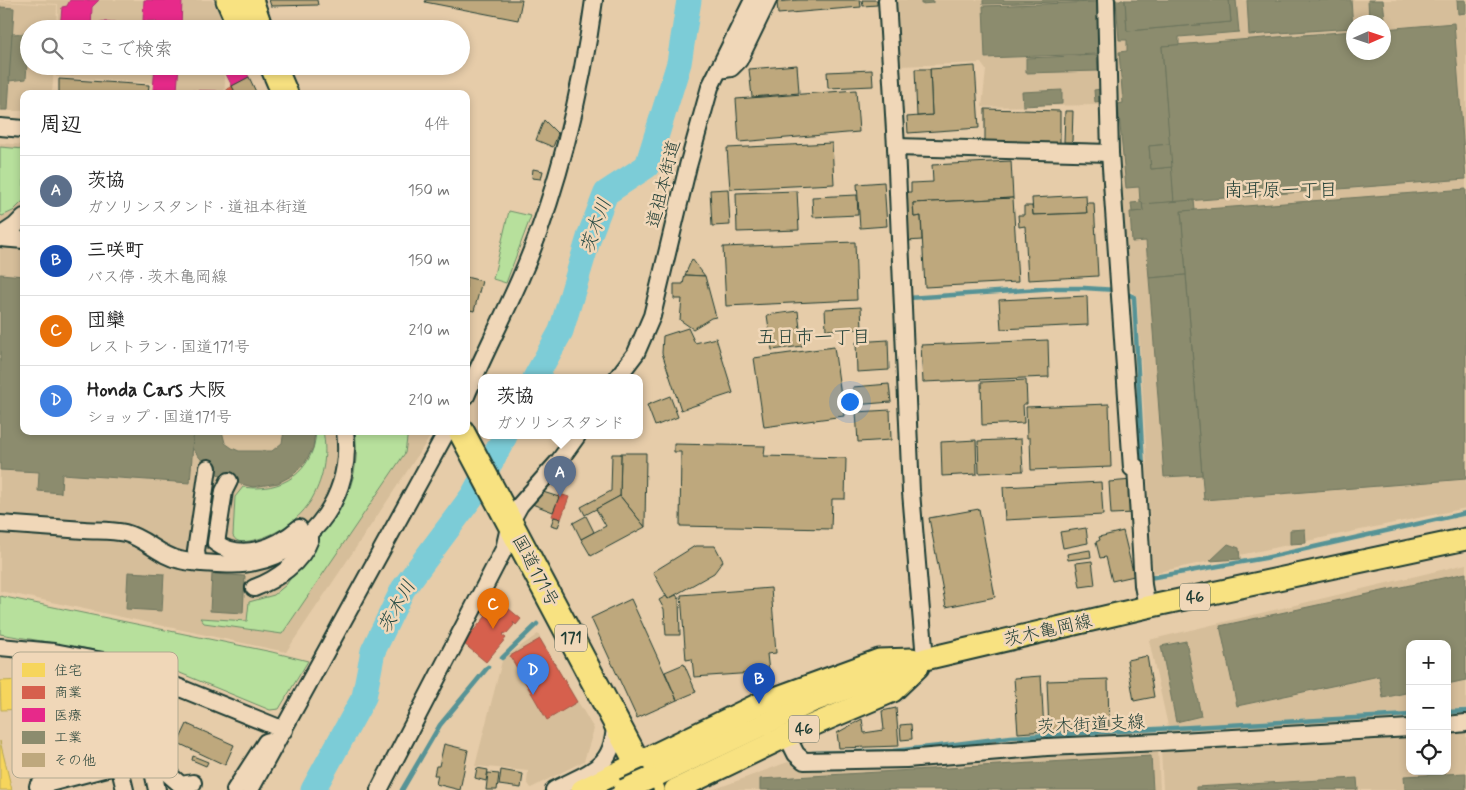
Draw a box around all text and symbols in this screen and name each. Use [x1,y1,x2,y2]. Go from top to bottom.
north arrow [1346,15,1391,60]
search box [20,20,470,75]
icon: search [38,34,66,62]
text: ここで検索 [78,37,173,62]
text: 周辺 [40,111,82,139]
text: 4件 [425,114,450,135]
street label: 道祖本街道 [641,137,687,231]
text: 茨協 [87,168,125,193]
district label: 南耳原一丁目 [1224,178,1338,203]
text: A [51,180,61,201]
text: 150 m [408,180,450,201]
water label: 茨木川 [575,195,617,257]
text: ガソリンスタンド · 道祖本街道 [87,197,308,218]
text: 三咲町 [87,238,144,263]
text: B [51,250,61,271]
text: 150 m [408,250,450,271]
text: バス停 · 茨木亀岡線 [87,267,227,288]
text: 団欒 [87,308,125,333]
text: C [50,320,62,341]
text: 210 m [409,320,450,341]
district label: 五日市一丁目 [757,325,871,350]
text: レストラン · 国道171号 [87,337,250,358]
popup [478,374,643,439]
text: Honda Cars 大阪 [87,378,226,403]
text: 茨協 [496,384,534,409]
your location [837,389,863,415]
text: D [50,390,62,411]
text: 210 m [409,390,450,411]
text: ショップ · 国道171号 [87,407,232,428]
text: ガソリンスタンド [496,413,625,434]
pin: A [544,456,576,497]
street label: 国道171号 [506,531,564,611]
water label: 茨木川 [372,576,422,638]
road number: 46 [1180,584,1210,610]
pin: C [477,588,509,629]
street label: 茨木亀岡線 [1001,609,1095,653]
road number: 171 [555,624,587,651]
map controls [1406,640,1451,775]
button: + [1406,640,1451,685]
legend [12,652,178,778]
pin: D [517,654,549,695]
text: 住宅 [54,662,82,680]
pin: B [743,663,775,704]
text: 商業 [54,684,82,702]
button: − [1406,685,1451,730]
text: 医療 [54,707,82,725]
street label: 茨木街道支線 [1036,710,1146,740]
road number: 46 [789,716,819,742]
text: 工業 [54,729,82,747]
button: locate [1406,730,1451,775]
text: その他 [54,752,96,770]

